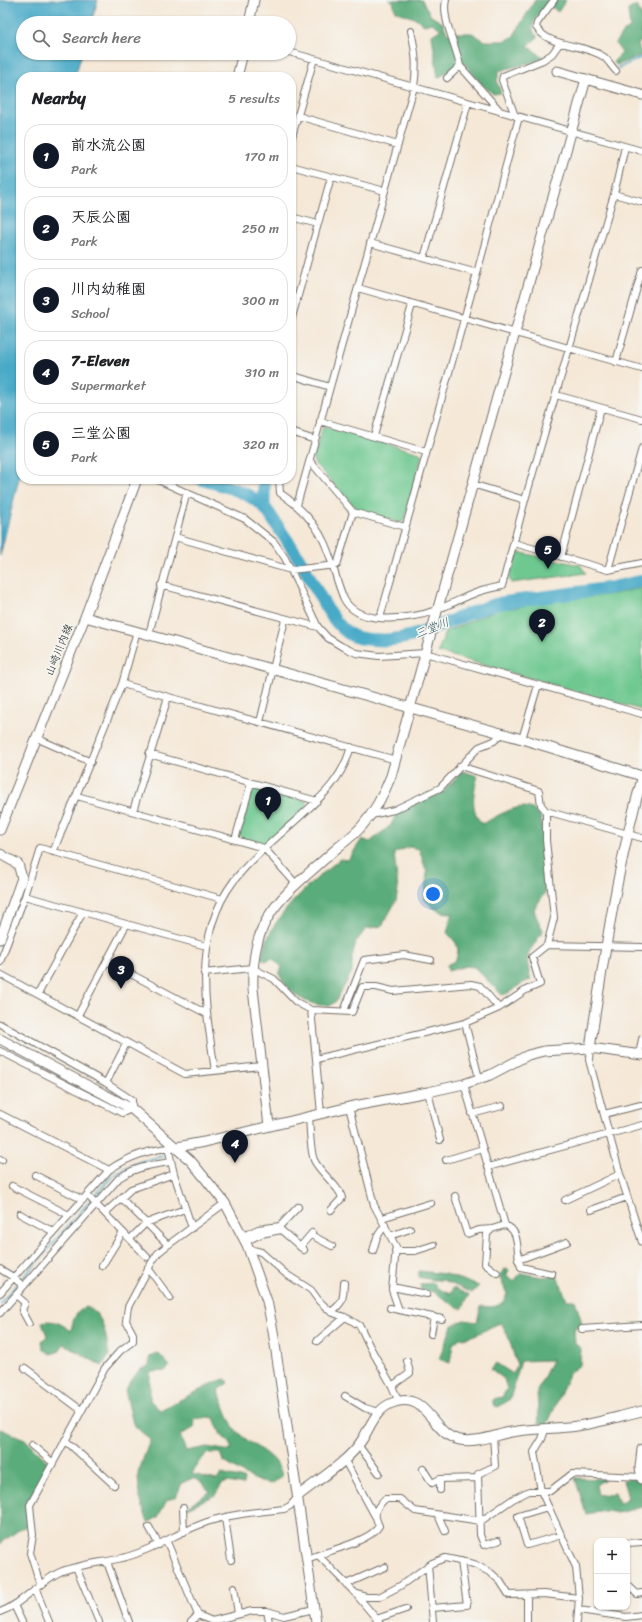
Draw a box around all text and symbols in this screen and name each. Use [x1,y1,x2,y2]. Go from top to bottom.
search box [16,16,296,60]
text: Search here [62,25,141,51]
icon: search [30,27,52,49]
text: Nearby [32,83,86,113]
text: 5 results [228,87,280,110]
text: 前水流公園 [71,132,146,158]
text: 1 [43,145,49,168]
text: 170 m [244,145,279,168]
text: Park [71,158,98,181]
text: 天辰公園 [71,204,131,230]
text: 2 [42,217,50,240]
text: 250 m [242,217,279,240]
text: Park [71,230,98,253]
text: 川内幼稚園 [71,276,146,302]
text: 3 [42,289,50,312]
text: 300 m [242,289,279,312]
text: School [71,302,109,325]
text: 7-Eleven [71,348,130,374]
text: 4 [42,361,50,384]
text: 310 m [245,361,279,384]
text: Supermarket [71,374,146,397]
text: 三堂公園 [71,420,131,446]
text: 5 [42,433,50,456]
text: 320 m [243,433,279,456]
text: Park [71,446,98,469]
pin: 5 [535,536,561,569]
pin: 2 [529,609,555,642]
water label: 三堂川 [411,611,453,645]
street label: 山崎川内線 [40,621,78,679]
pin: 1 [255,787,281,820]
your location [423,884,443,904]
pin: 3 [108,956,134,989]
pin: 4 [222,1130,248,1163]
map controls [594,1538,630,1610]
button: + [594,1538,630,1574]
button: − [594,1574,630,1610]

